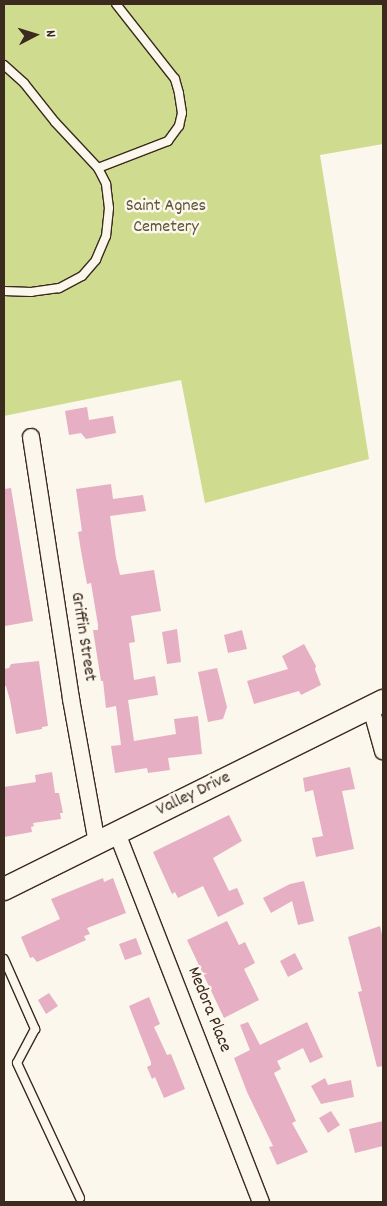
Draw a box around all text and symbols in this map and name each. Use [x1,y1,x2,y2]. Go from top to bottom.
north arrow [10,10,60,60]
text: N [40,29,60,38]
park label: Saint Agnes Cemetery [126,197,206,240]
street label: Griffin Street [64,591,100,683]
street label: Valley Drive [153,768,235,822]
street label: Medora Place [181,964,235,1056]

